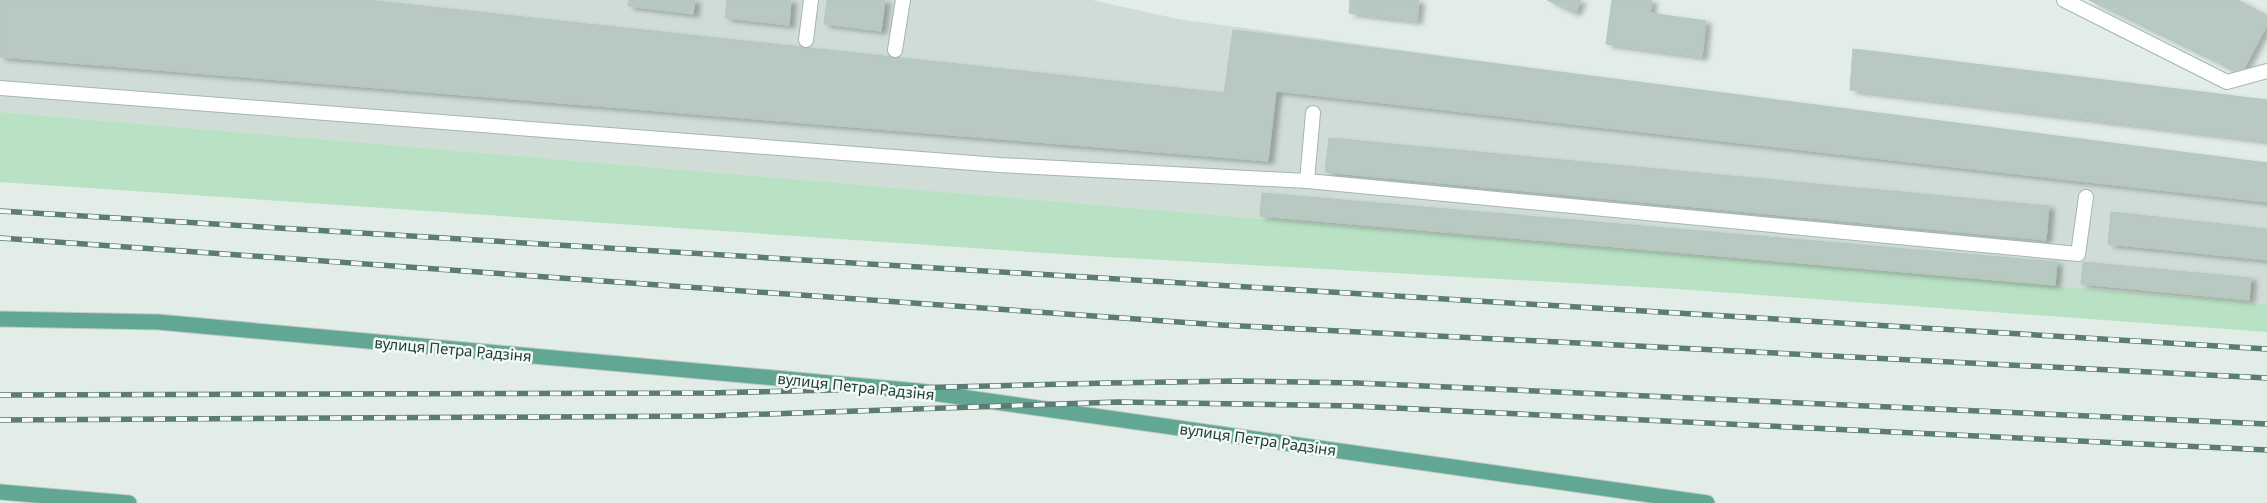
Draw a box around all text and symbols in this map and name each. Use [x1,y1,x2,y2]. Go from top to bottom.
street label: вулиця Петра Радзіня [374,332,532,366]
street label: вулиця Петра Радзіня [777,368,935,404]
street label: вулиця Петра Радзіня [1179,418,1337,460]

